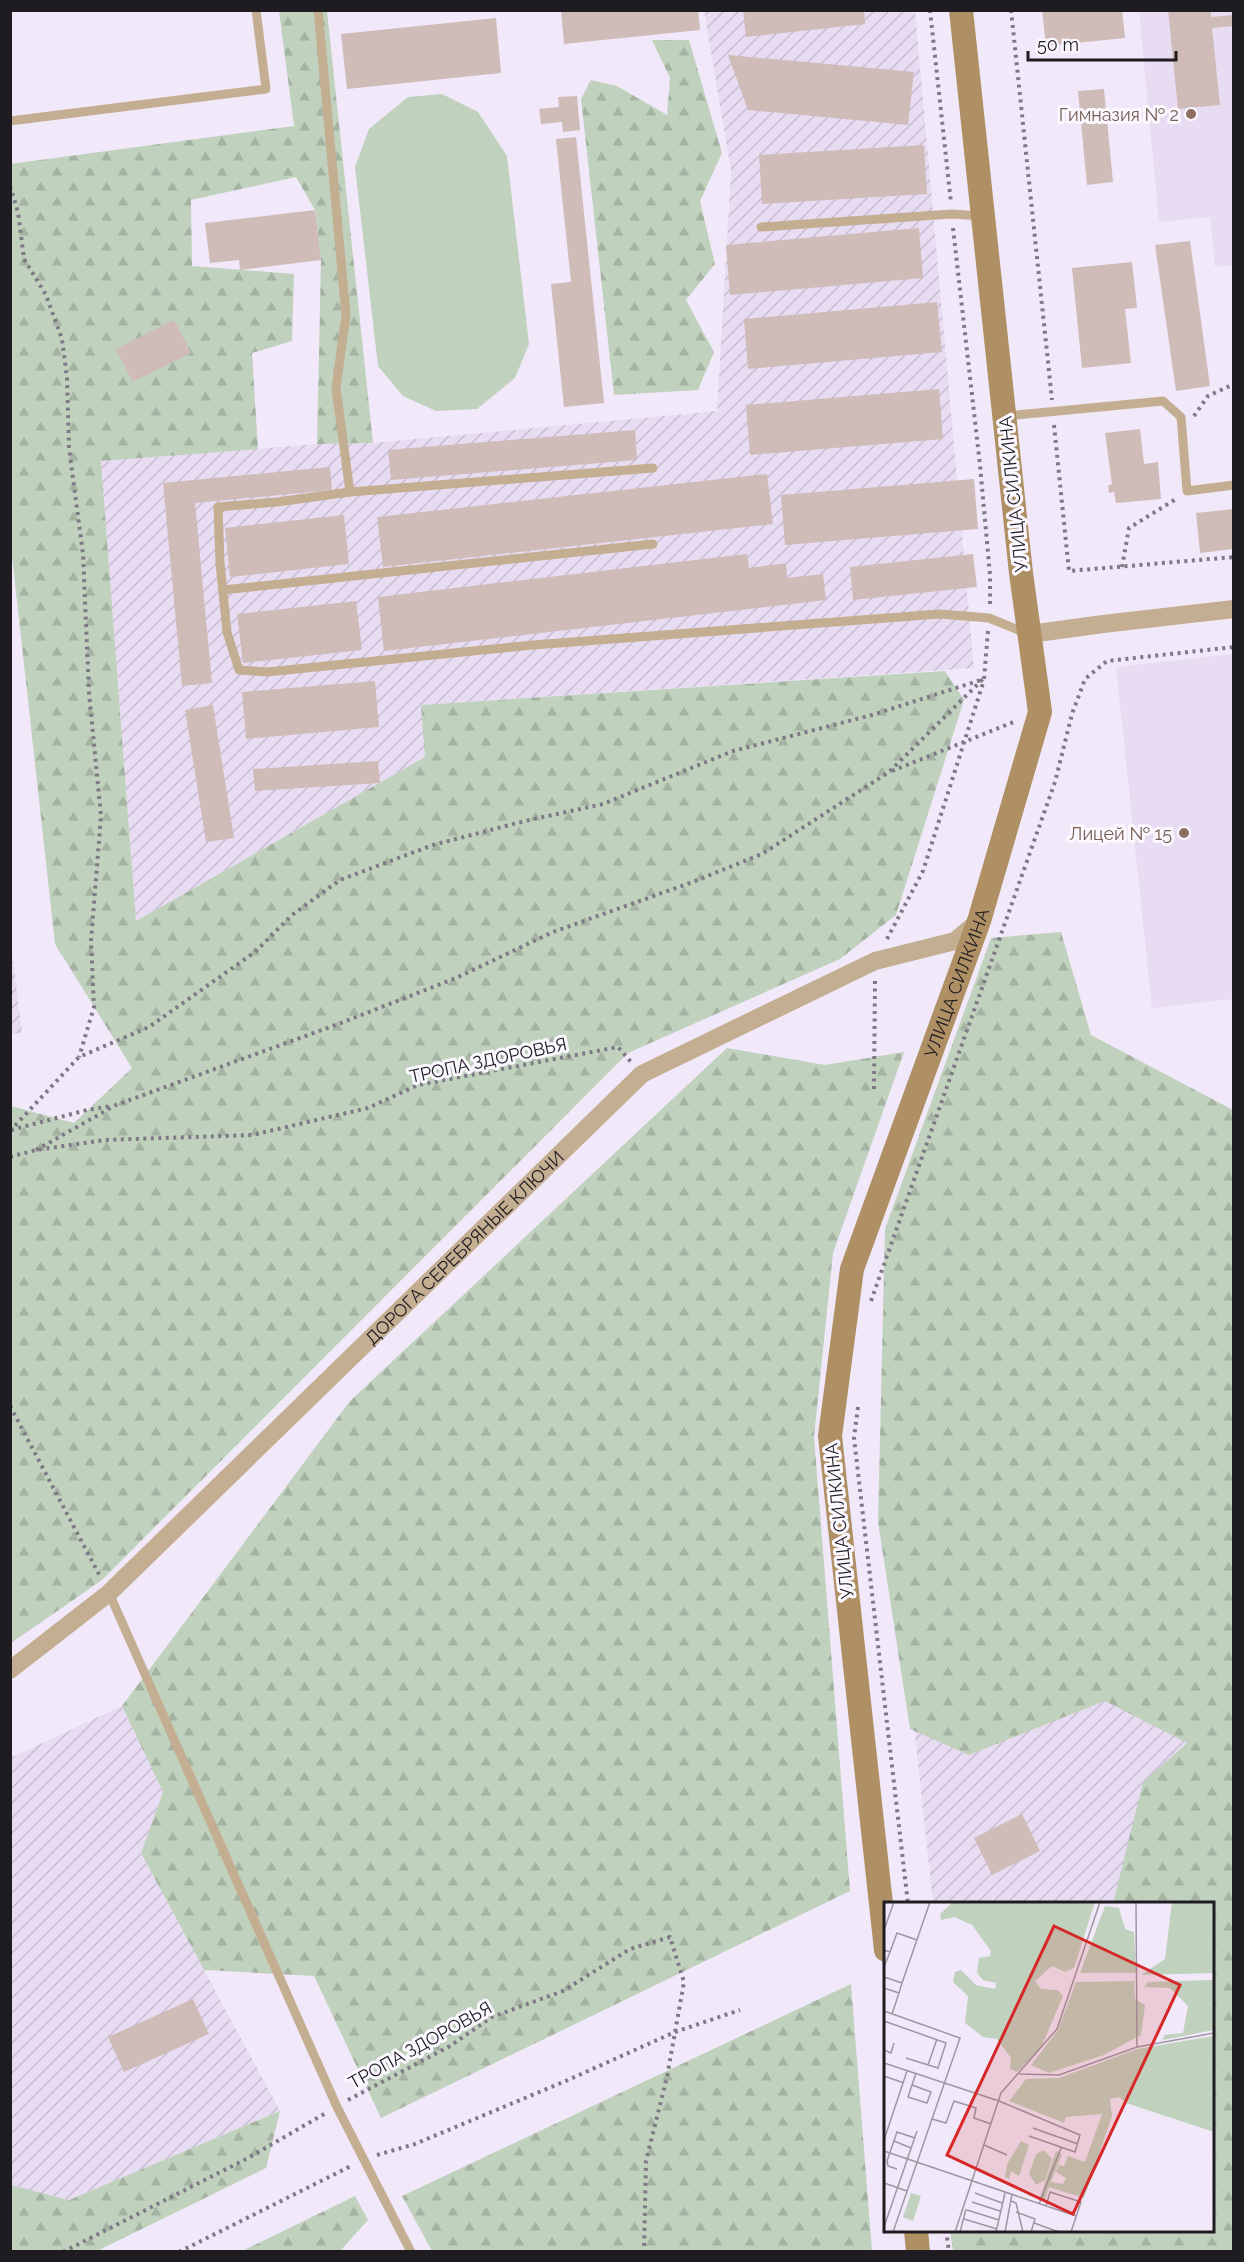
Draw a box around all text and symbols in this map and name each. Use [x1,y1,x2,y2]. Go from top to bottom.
scale bar [1028,24,1176,62]
text: 50 m [1037,34,1079,55]
place label: Гимназия № 2 [1059,104,1179,125]
marker: Гимназия № 2 [1184,107,1198,121]
street label: УЛИЦА СИЛКИНА [994,415,1032,573]
place label: Лицей № 15 [1069,823,1172,844]
marker: Лицей № 15 [1177,826,1191,840]
street label: УЛИЦА СИЛКИНА [920,906,993,1060]
street label: ТРОПА ЗДОРОВЬЯ [407,1033,569,1087]
street label: ДОРОГА СЕРЕБРЯНЫЕ КЛЮЧИ [360,1146,568,1349]
street label: УЛИЦА СИЛКИНА [820,1442,858,1600]
inset map [884,1902,1214,2232]
street label: ТРОПА ЗДОРОВЬЯ [345,1997,495,2093]

